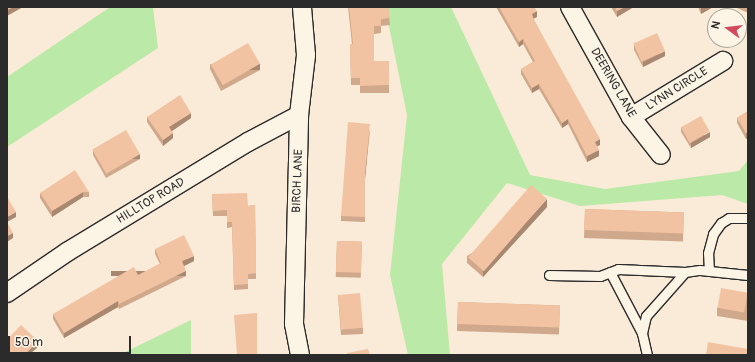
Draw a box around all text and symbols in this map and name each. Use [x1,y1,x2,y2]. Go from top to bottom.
north arrow [707,8,747,48]
text: N [709,20,723,30]
street label: DEERING LANE [587,46,639,120]
street label: LYNN CIRCLE [643,64,711,114]
street label: BIRCH LANE [290,149,306,213]
street label: HILLTOP ROAD [114,175,188,227]
scale bar [10,328,133,354]
text: 50 m [15,335,43,350]

